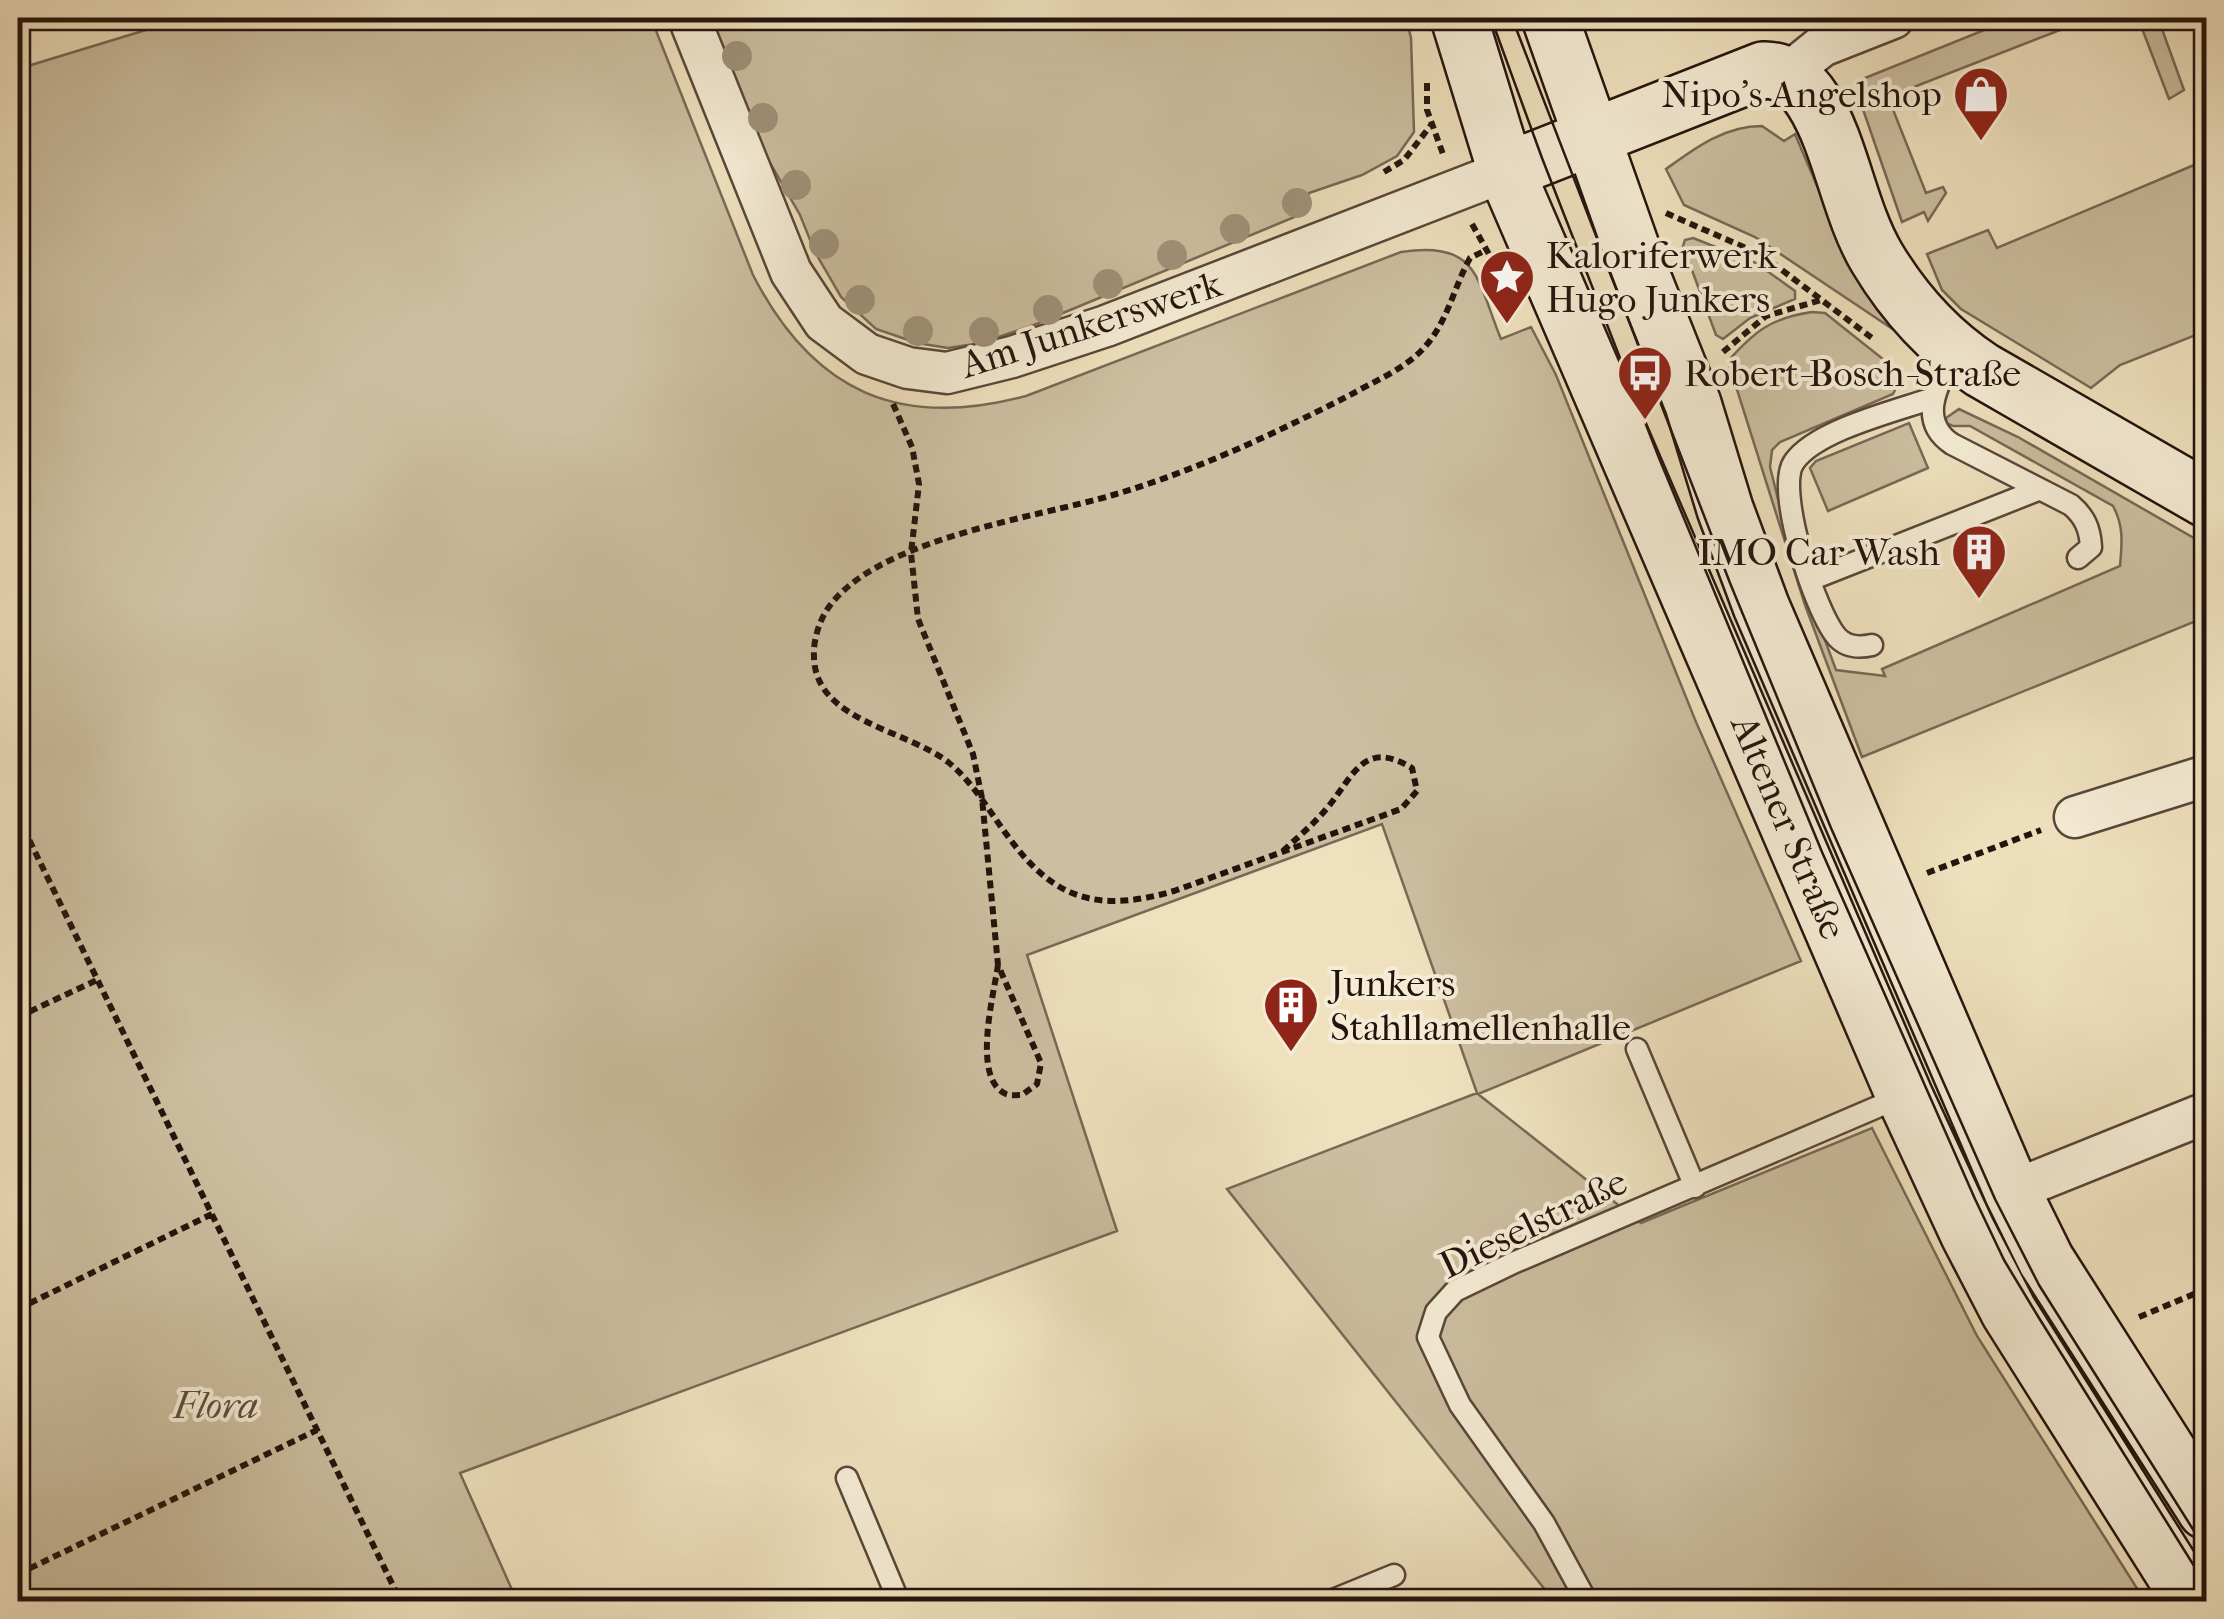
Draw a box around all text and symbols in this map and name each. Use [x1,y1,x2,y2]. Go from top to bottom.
shop icon: Nipo's Angelshop [1951,64,2011,143]
place label: Nipo's Angelshop [1661,72,1942,117]
place label: Kaloriferwerk Hugo Junkers [1546,233,1778,322]
place icon: Kaloriferwerk Hugo Junkers [1477,247,1537,326]
street label: Am Junkerswerk [953,261,1227,388]
bus stop icon: Robert-Bosch-Straße [1615,343,1675,422]
place label: Robert-Bosch-Straße [1684,351,2021,396]
building icon: IMO Car Wash [1949,522,2009,601]
place label: IMO Car Wash [1698,530,1940,575]
street label: Altener Straße [1720,707,1856,946]
place label: Junkers Stahllamellenhalle [1327,961,1631,1050]
building icon: Junkers Stahllamellenhalle [1261,975,1321,1054]
street label: Dieselstraße [1432,1159,1634,1288]
park label: Flora [172,1383,258,1428]

